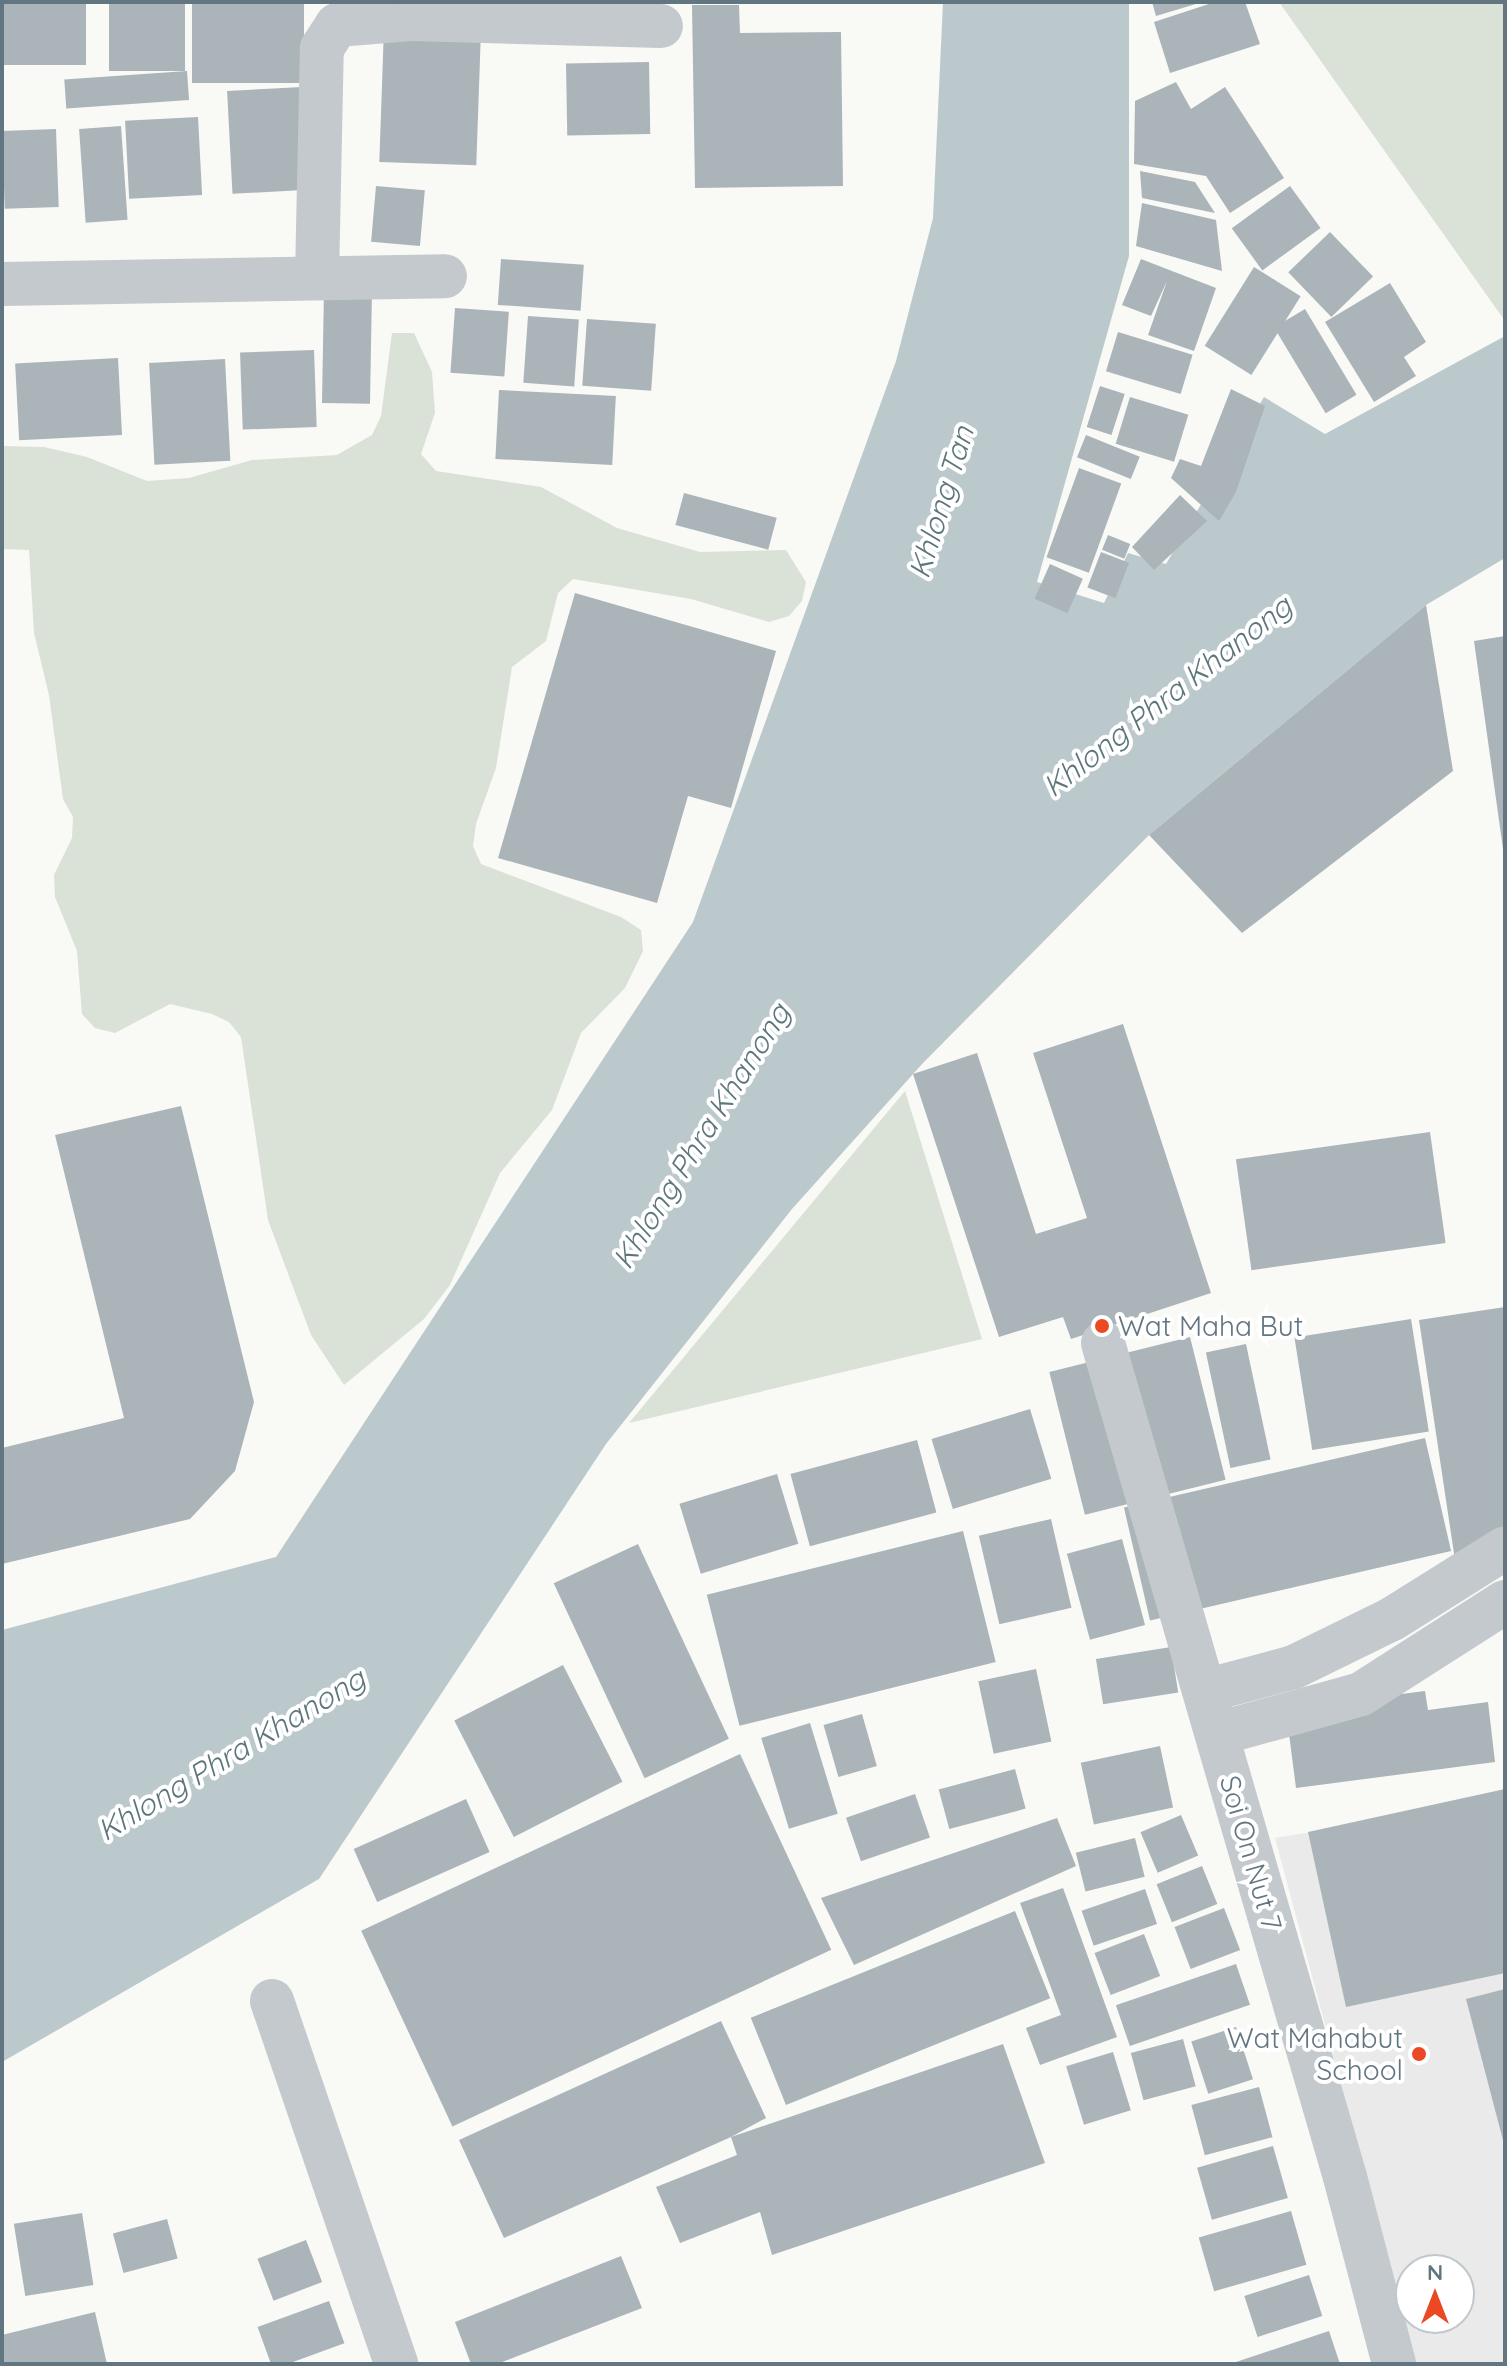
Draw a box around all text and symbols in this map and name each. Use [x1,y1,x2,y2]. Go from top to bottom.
water label: Khlong Tan [901,422,981,582]
water label: Khlong Phra Khanong [1035,588,1299,804]
water label: Khlong Phra Khanong [605,997,797,1275]
place label: Wat Maha But [1118,1309,1303,1343]
marker: Wat Maha But [1093,1317,1111,1335]
water label: Khlong Phra Khanong [91,1660,371,1848]
street label: Soi On Nut 7 [1213,1772,1289,1934]
place label: Wat Mahabut School [1227,2021,1403,2087]
marker: Wat Mahabut School [1410,2045,1428,2063]
north arrow [1395,2254,1475,2334]
text: N [1427,2258,1443,2286]

